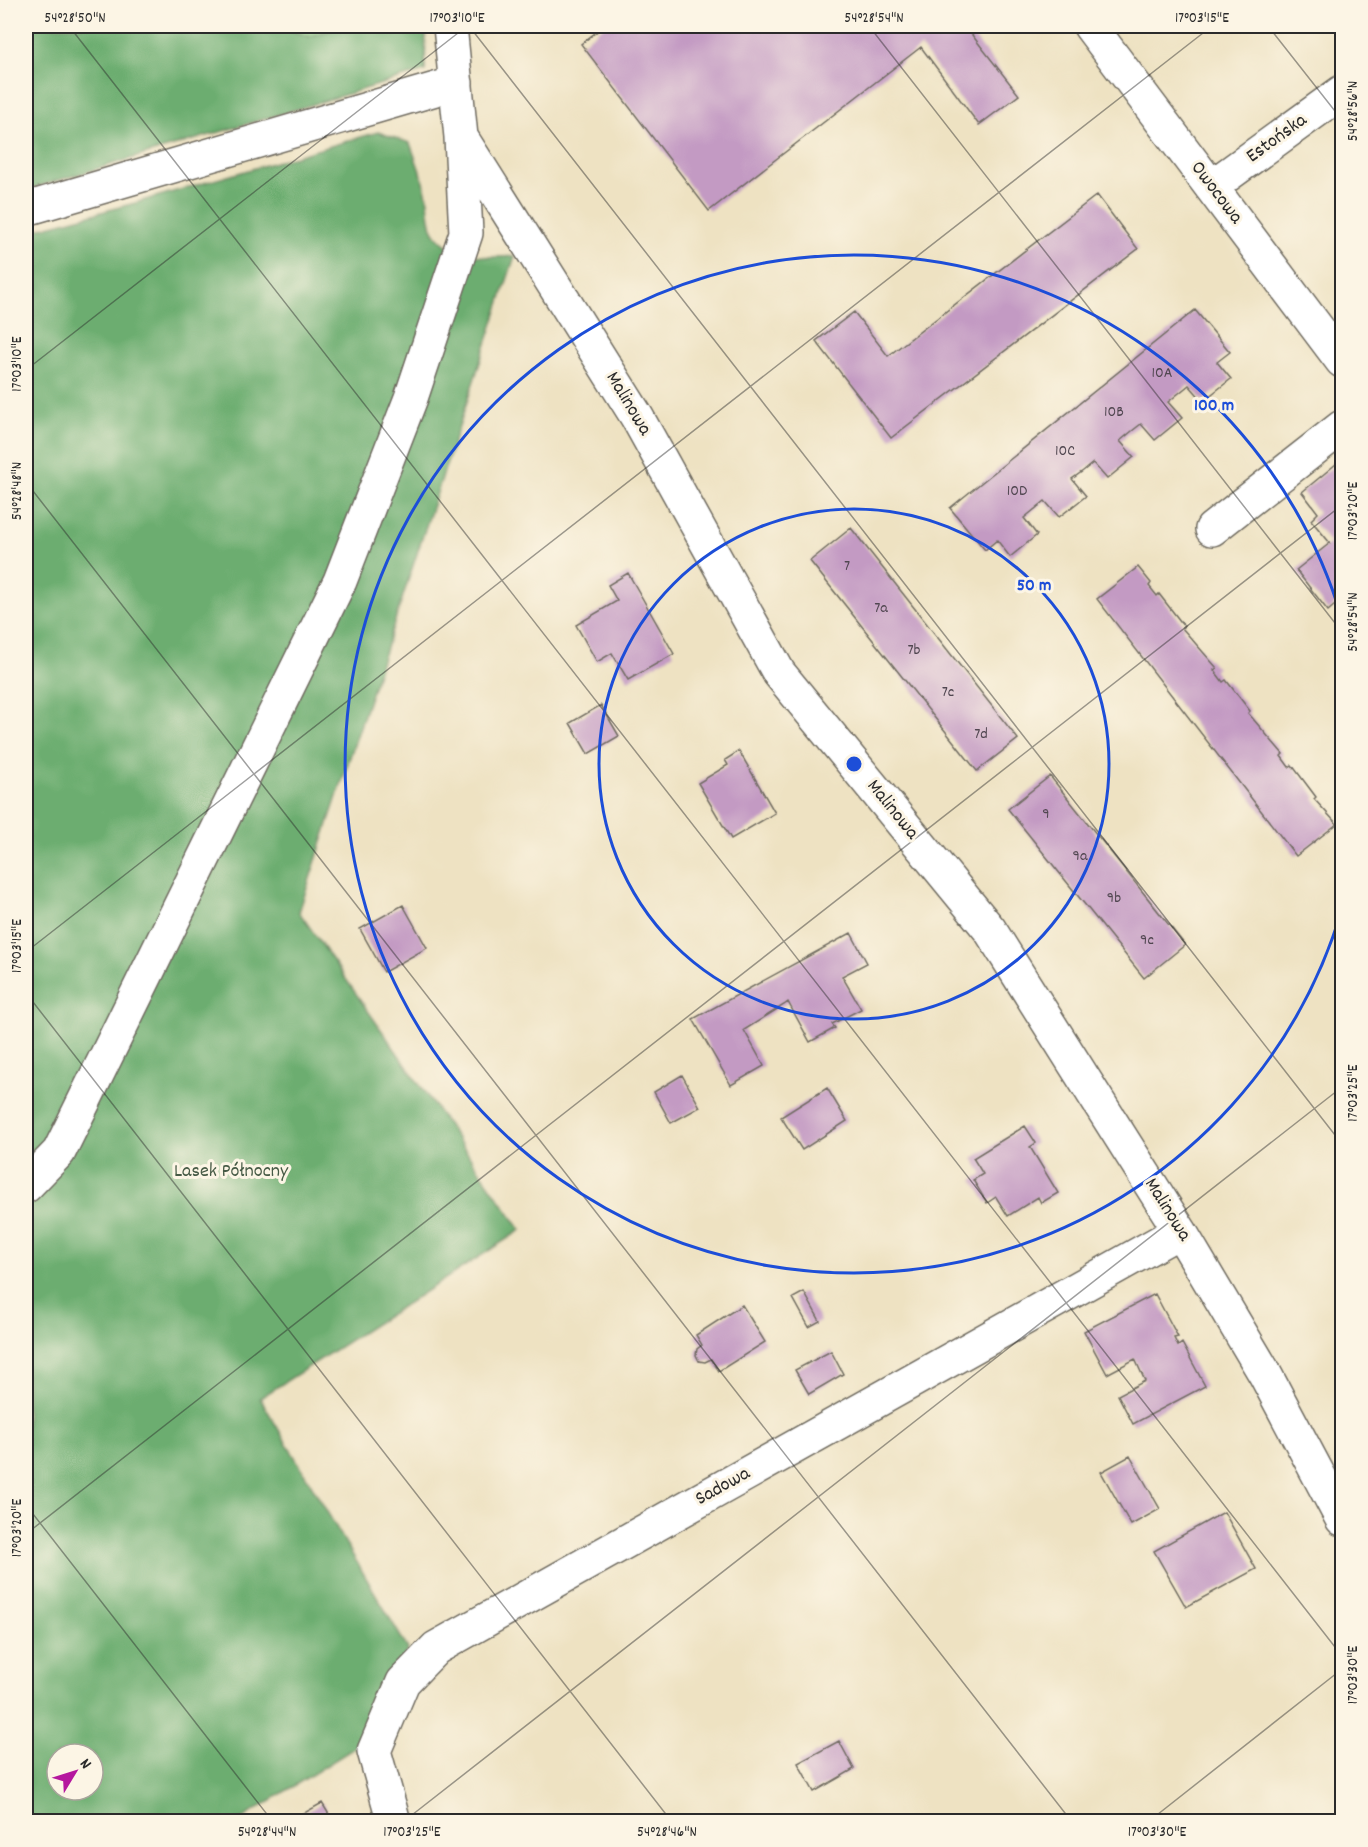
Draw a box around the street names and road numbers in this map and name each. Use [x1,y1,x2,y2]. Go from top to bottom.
street label: Estońska [1241,107,1314,171]
street label: Owocowa [1183,156,1249,231]
street label: Malinowa [598,367,658,442]
street label: Malinowa [859,774,925,846]
street label: Malinowa [1137,1173,1198,1248]
street label: Sadowa [691,1460,756,1513]

